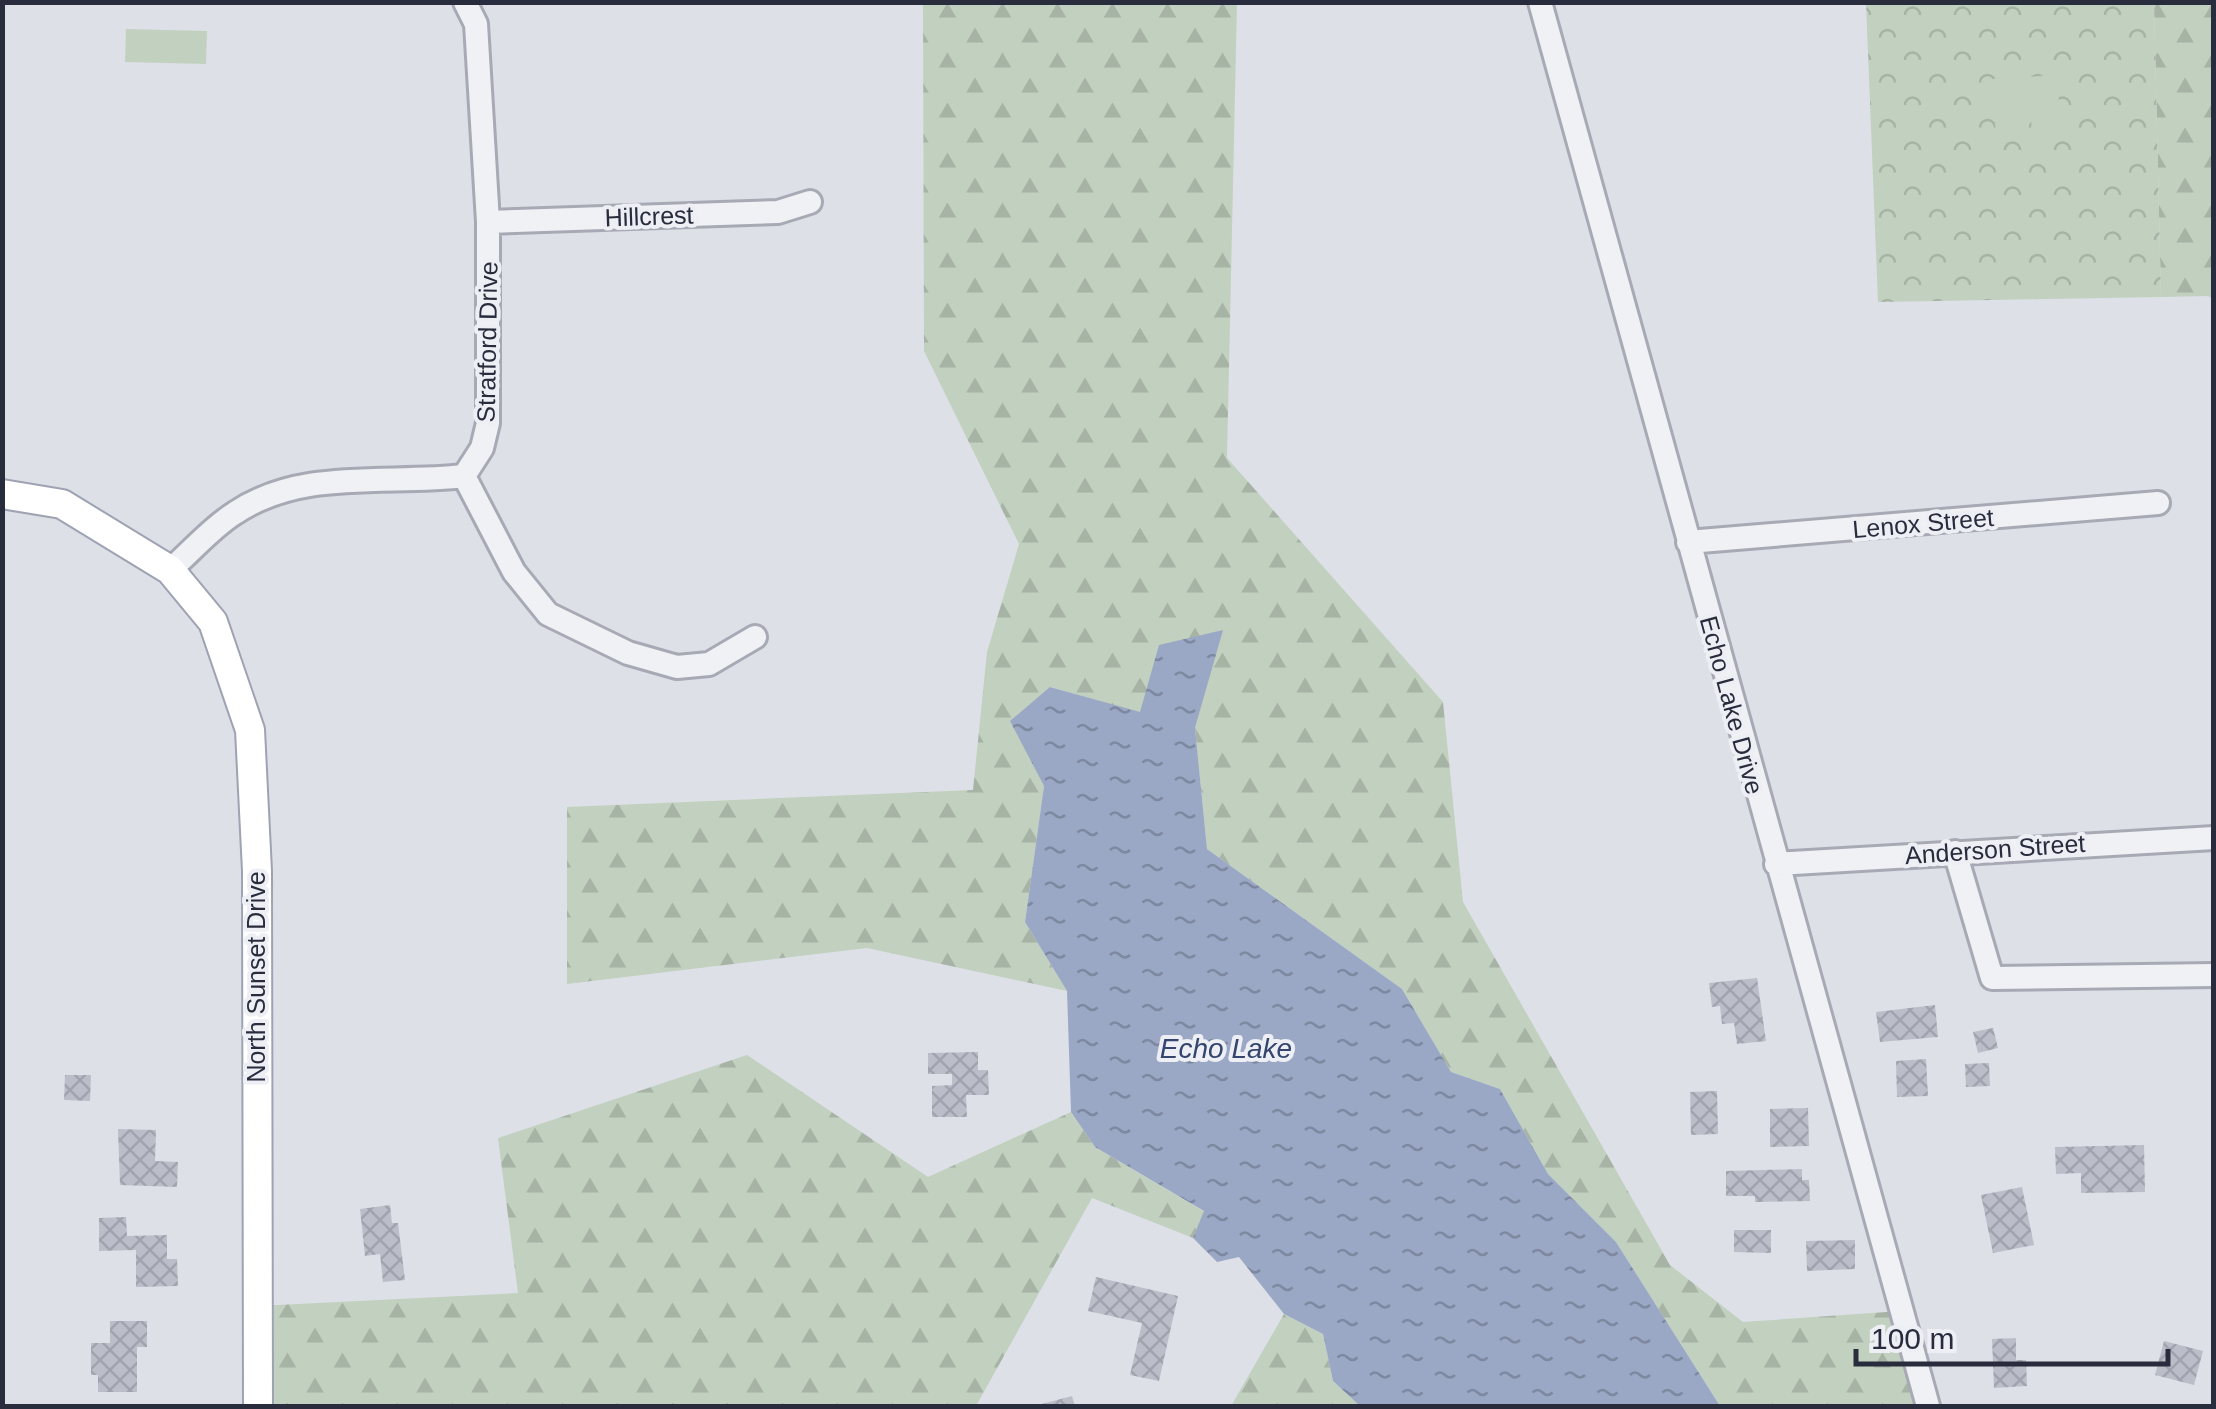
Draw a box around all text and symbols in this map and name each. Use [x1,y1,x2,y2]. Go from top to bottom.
street label: Hillcrest [604,200,694,232]
street label: Stratford Drive [472,261,502,423]
street label: Lenox Street [1851,503,1995,543]
street label: Echo Lake Drive [1695,613,1769,797]
street label: Anderson Street [1904,829,2086,869]
street label: North Sunset Drive [242,871,270,1083]
water label: Echo Lake [1160,1033,1292,1064]
scale bar [1856,1304,2168,1366]
text: 100 m [1871,1322,1954,1355]

